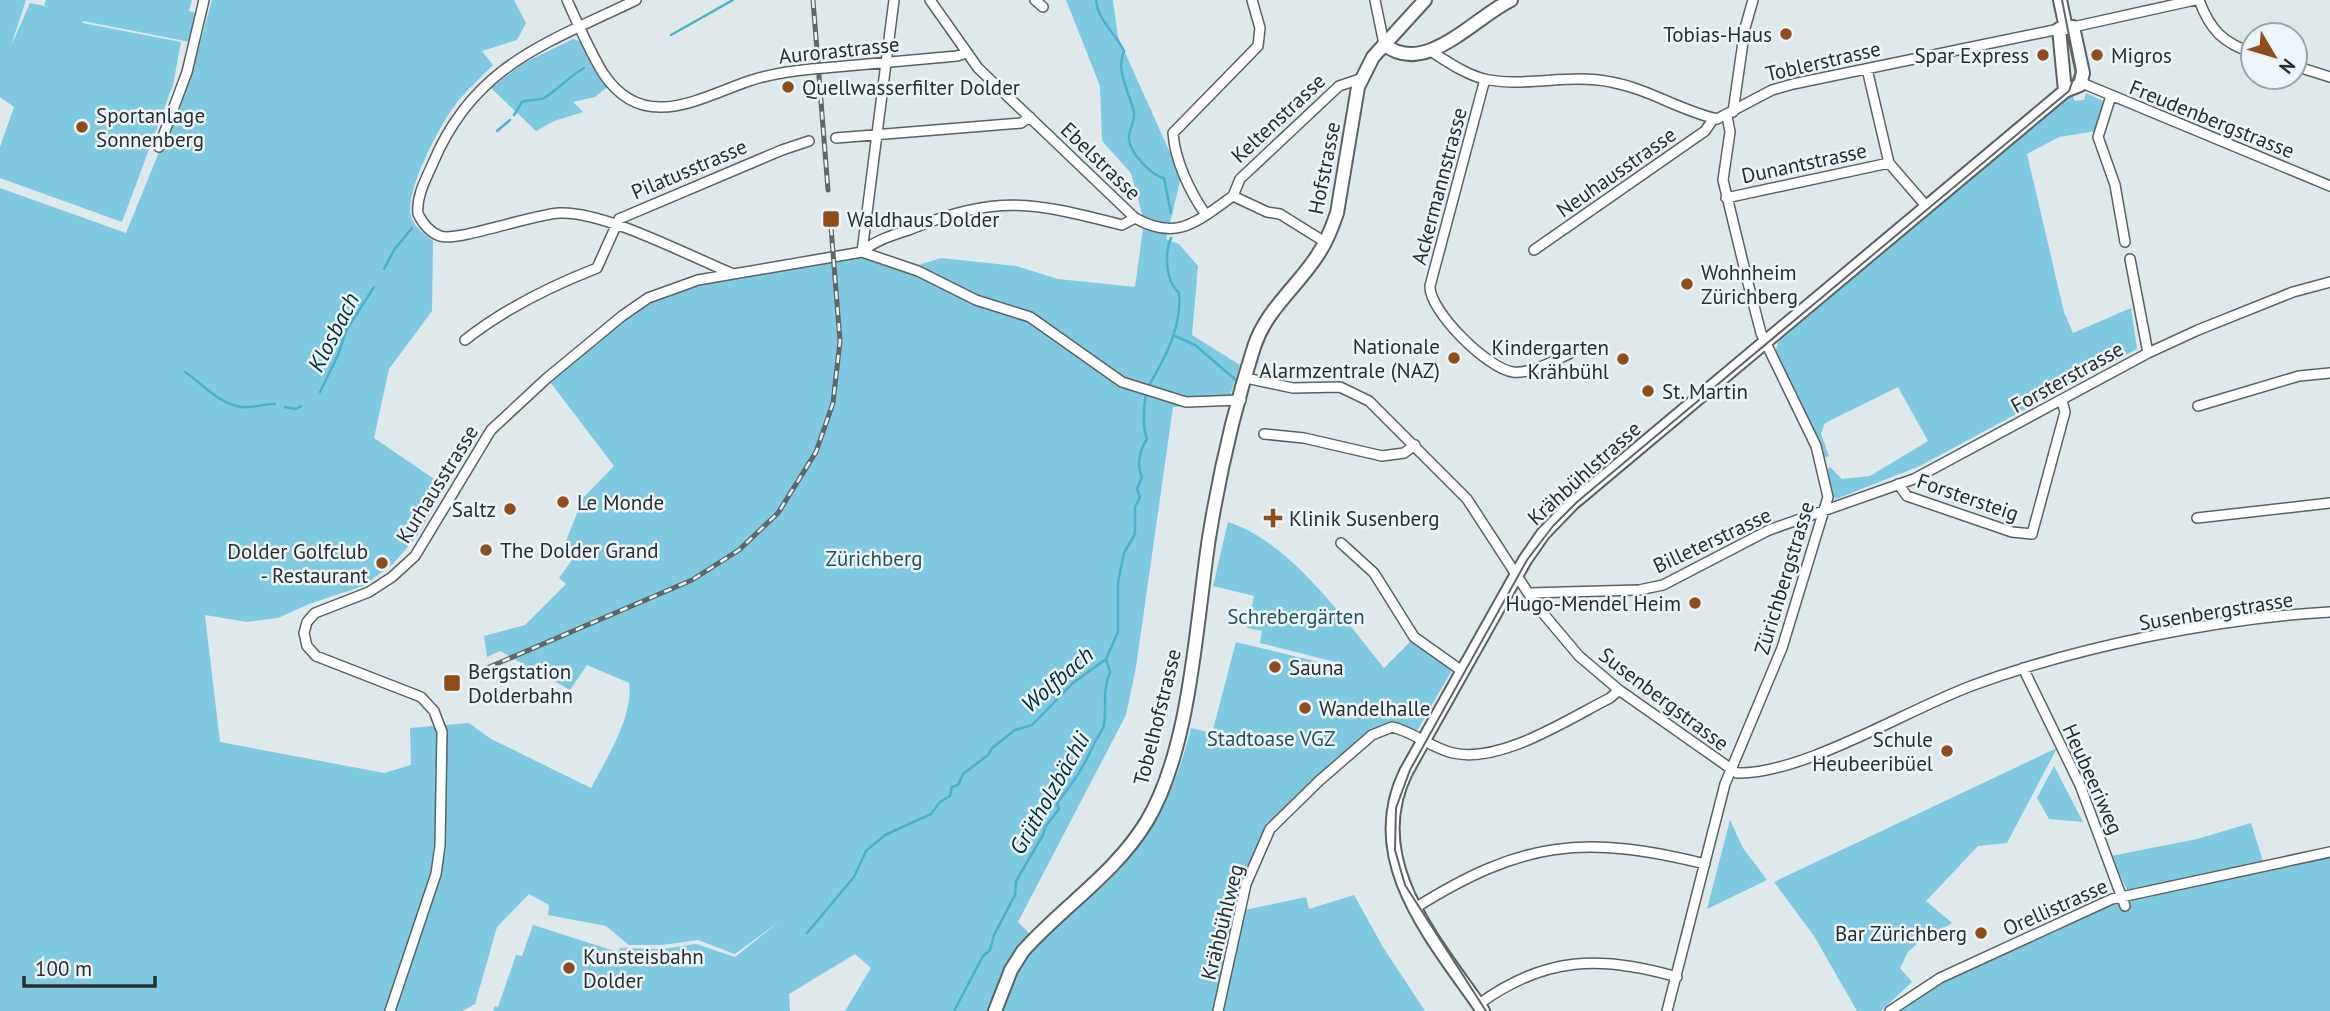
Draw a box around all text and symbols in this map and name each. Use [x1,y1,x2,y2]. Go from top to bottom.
place label: Tobias-Haus [1663,21,1772,48]
north arrow [2239,21,2309,91]
marker: Tobias-Haus [1778,26,1794,42]
street label: Aurorastrasse [777,30,901,70]
street label: Toblerstrasse [1763,35,1883,87]
place label: Spar Express [1914,42,2029,69]
place label: Migros [2111,42,2172,69]
marker: Spar Express [2035,47,2051,63]
marker: Migros [2089,47,2105,63]
text: N [2274,54,2301,79]
street label: Keltenstrasse [1225,67,1331,169]
place label: Quellwasserfilter Dolder [802,74,1020,101]
street label: Freudenbergstrasse [2125,74,2299,164]
marker: Quellwasserfilter Dolder [780,79,796,95]
place label: Sportanlage Sonnenberg [96,102,205,153]
street label: Ackermannstrasse [1405,105,1473,267]
street label: Ebelstrasse [1055,116,1147,206]
marker: Sportanlage Sonnenberg [74,119,90,135]
street label: Hofstrasse [1302,119,1346,217]
street label: Neuhausstrasse [1551,121,1681,223]
street label: Pilatusstrasse [627,133,751,205]
street label: Dunantstrasse [1739,137,1869,189]
place label: Waldhaus Dolder [847,206,999,233]
marker: Waldhaus Dolder [821,209,841,229]
place label: Wohnheim Zürichberg [1701,259,1798,310]
marker: Wohnheim Zürichberg [1679,276,1695,292]
water label: Klosbach [301,288,365,376]
place label: Nationale Alarmzentrale (NAZ) [1259,333,1440,384]
place label: Kindergarten Krähbühl [1491,334,1609,385]
street label: Forsterstrasse [2006,335,2128,419]
marker: Nationale Alarmzentrale (NAZ) [1446,350,1462,366]
marker: Kindergarten Krähbühl [1615,351,1631,367]
place label: St. Martin [1662,378,1748,405]
marker: St. Martin [1640,383,1656,399]
street label: Krähbühlstrasse [1522,415,1646,531]
street label: Kurhausstrasse [390,420,484,548]
street label: Forstersteig [1913,467,2023,527]
place label: Le Monde [577,489,664,516]
marker: Le Monde [555,494,571,510]
place label: Saltz [452,496,496,523]
street label: Zürichbergstrasse [1748,498,1820,658]
marker: Saltz [502,501,518,517]
street label: Billeterstrasse [1649,501,1775,579]
place label: Klinik Susenberg [1289,505,1440,532]
marker: Klinik Susenberg [1263,508,1283,528]
place label: The Dolder Grand [500,537,658,564]
place label: Dolder Golfclub - Restaurant [227,538,368,589]
marker: The Dolder Grand [478,542,494,558]
park label: Zürichberg [826,545,922,572]
marker: Dolder Golfclub - Restaurant [374,555,390,571]
street label: Susenbergstrasse [2137,585,2295,637]
place label: Hugo-Mendel Heim [1506,590,1681,617]
marker: Hugo-Mendel Heim [1687,595,1703,611]
park label: Schrebergärten [1227,603,1365,630]
water label: Wolfbach [1015,640,1099,718]
street label: Susenbergstrasse [1594,641,1734,757]
street label: Tobelhofstrasse [1127,646,1187,788]
place label: Sauna [1289,654,1344,681]
place label: Bergstation Dolderbahn [468,658,573,709]
marker: Sauna [1267,659,1283,675]
marker: Bergstation Dolderbahn [442,673,462,693]
place label: Wandelhalle [1319,695,1430,722]
marker: Wandelhalle [1297,700,1313,716]
street label: Heubeeriweg [2057,720,2129,838]
park label: Stadtoase VGZ [1207,725,1335,752]
water label: Grütholzbächli [1002,726,1096,859]
place label: Schule Heubeeribüel [1812,726,1933,777]
marker: Schule Heubeeribüel [1939,743,1955,759]
street label: Krähbühlweg [1195,861,1249,983]
street label: Orellistrasse [1998,872,2112,942]
place label: Bar Zürichberg [1835,920,1967,947]
marker: Bar Zürichberg [1973,925,1989,941]
place label: Kunsteisbahn Dolder [583,943,704,994]
scale bar [24,944,156,988]
text: 100 m [35,955,92,982]
marker: Kunsteisbahn Dolder [561,960,577,976]

